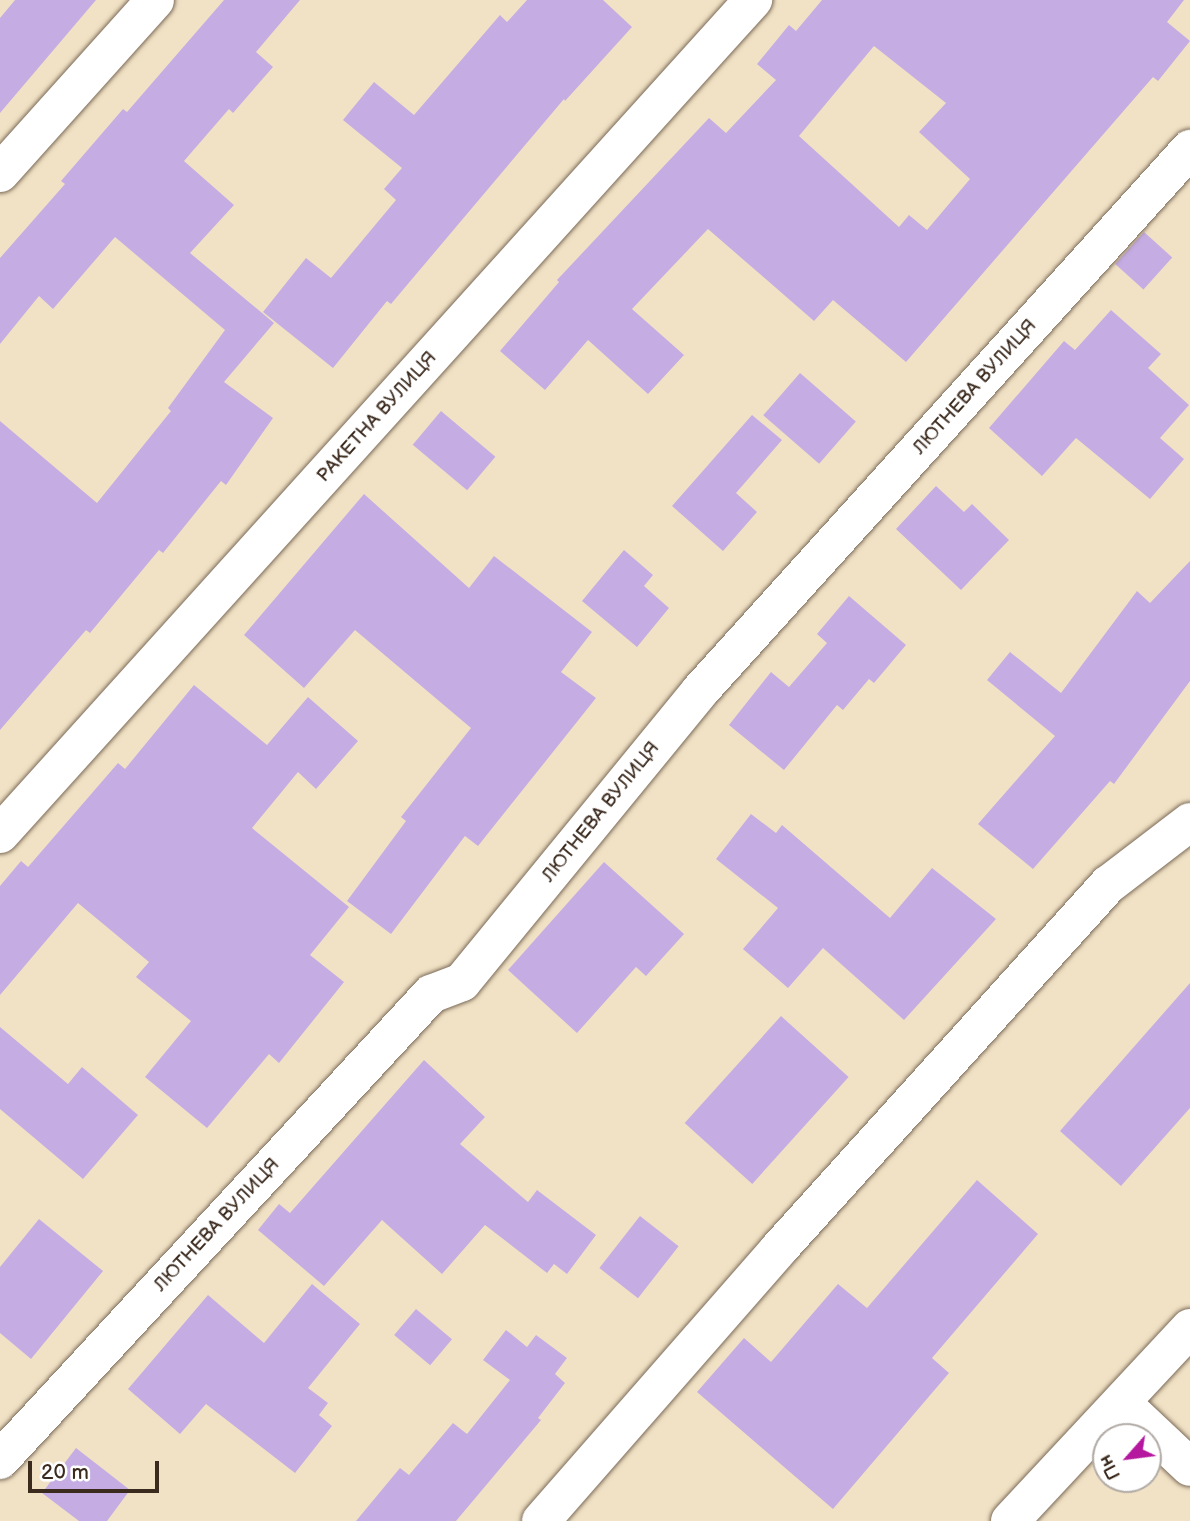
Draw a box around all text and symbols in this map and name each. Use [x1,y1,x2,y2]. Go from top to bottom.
street label: ЛЮТНЕВА ВУЛИЦЯ [908,315,1042,459]
street label: РАКЕТНА ВУЛИЦЯ [312,347,442,487]
street label: ЛЮТНЕВА ВУЛИЦЯ [537,737,665,887]
street label: ЛЮТНЕВА ВУЛИЦЯ [149,1154,285,1296]
north arrow [1092,1423,1162,1493]
scale bar [32,1448,163,1492]
text: Пн [1094,1451,1126,1484]
text: 20 m [41,1460,89,1485]

